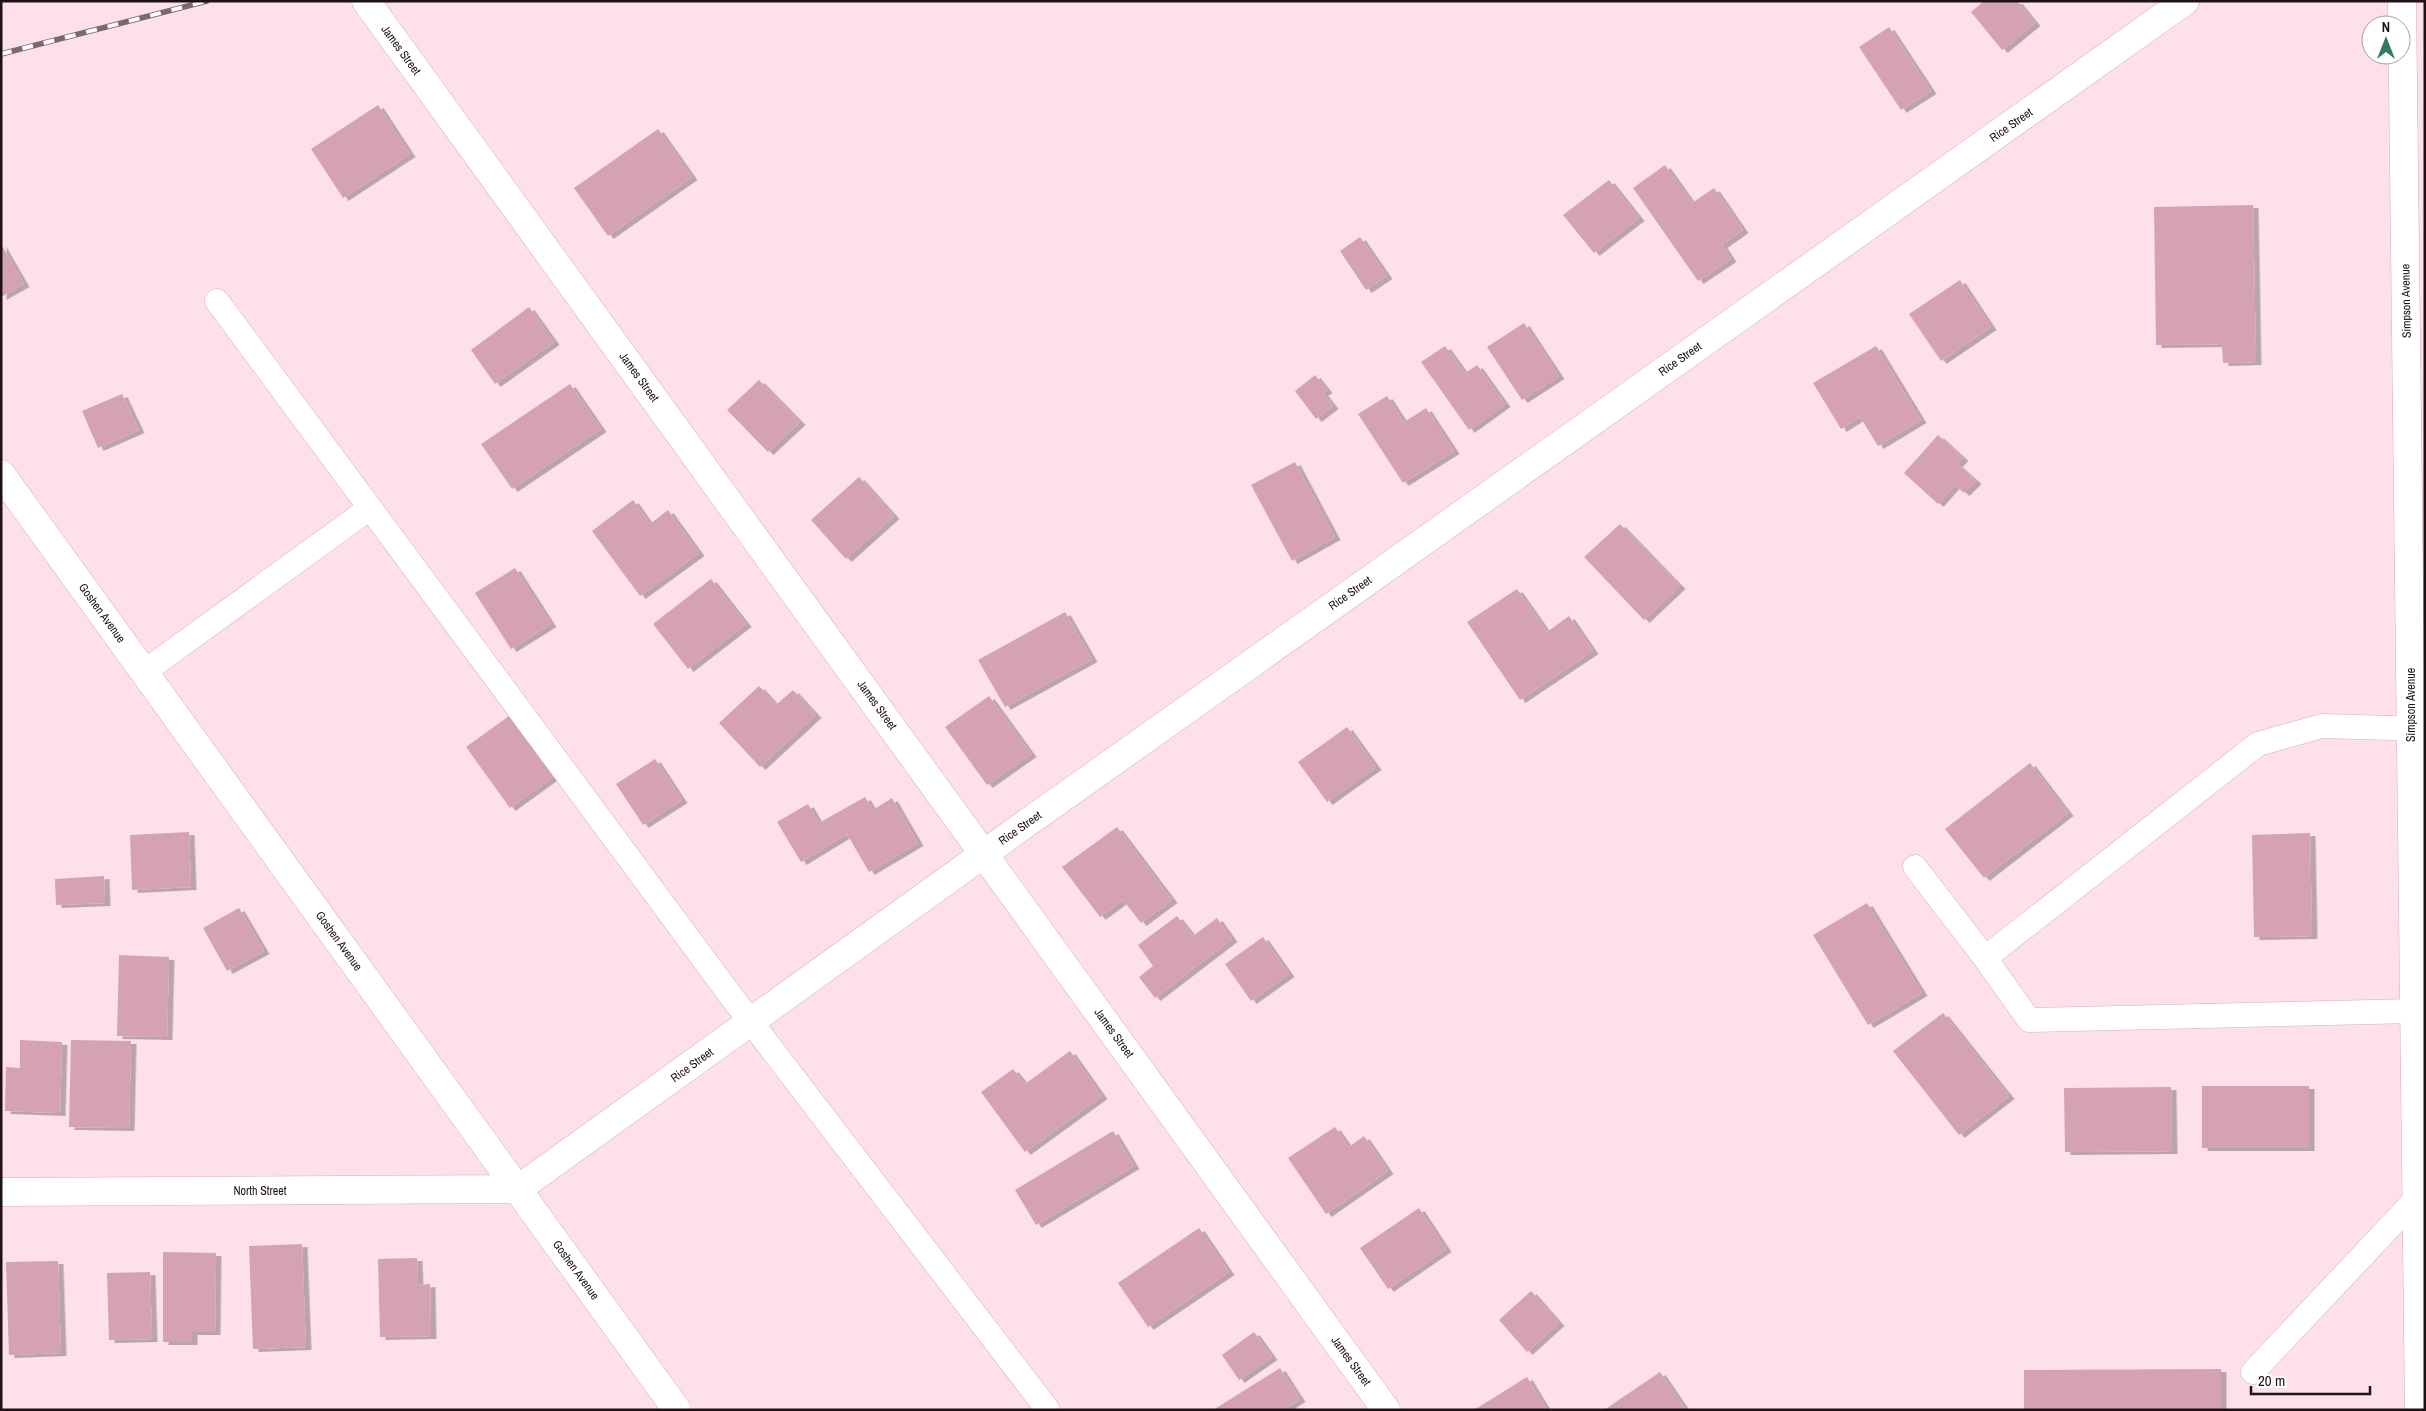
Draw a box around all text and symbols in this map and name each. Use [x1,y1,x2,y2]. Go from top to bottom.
north arrow [2361,15,2411,65]
text: N [2382,18,2390,36]
street label: James Street [377,22,425,78]
street label: Rice Street [1986,104,2036,146]
street label: Simpson Avenue [2397,264,2415,338]
street label: Rice Street [1655,338,1705,380]
street label: James Street [615,349,663,405]
street label: Rice Street [1325,572,1375,614]
street label: Goshen Avenue [75,580,129,646]
street label: Simpson Avenue [2403,668,2419,742]
street label: James Street [853,677,901,733]
street label: Rice Street [995,807,1045,849]
street label: Goshen Avenue [312,908,366,974]
street label: James Street [1090,1005,1138,1061]
street label: Rice Street [667,1044,717,1086]
street label: North Street [233,1183,287,1199]
street label: Goshen Avenue [549,1237,603,1303]
street label: James Street [1327,1333,1375,1389]
scale bar [2251,1364,2370,1396]
text: 20 m [2258,1370,2285,1391]

